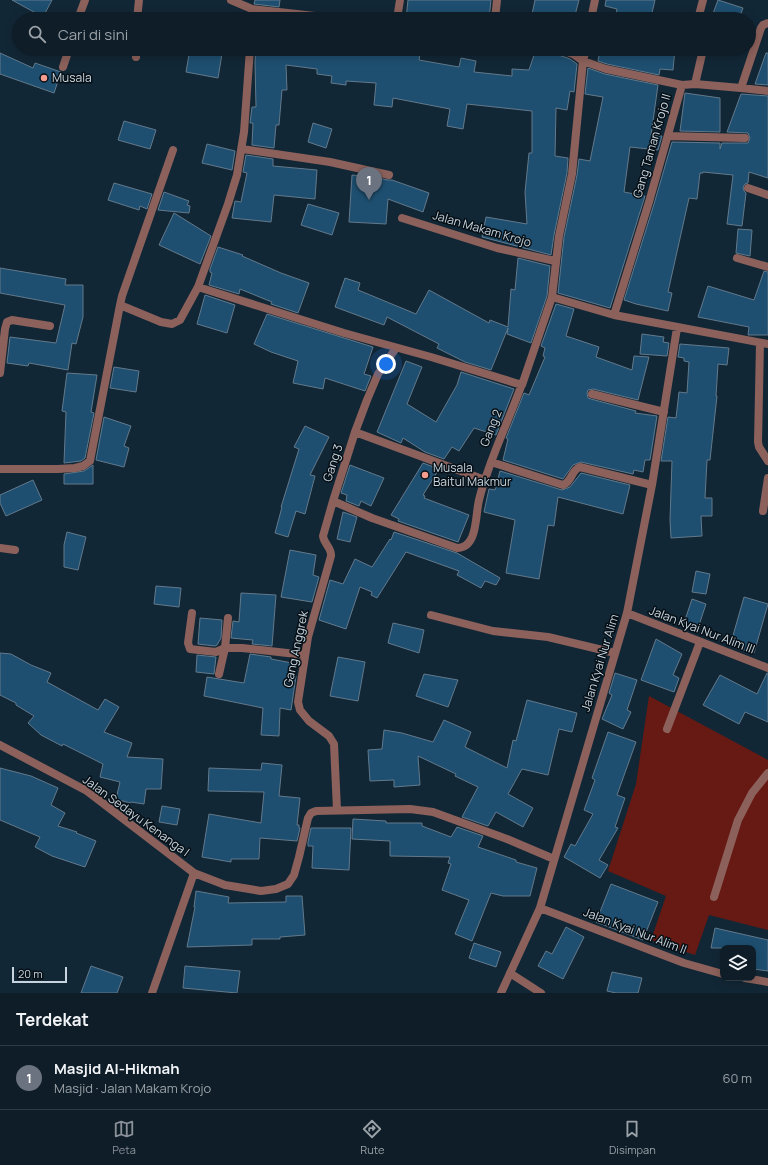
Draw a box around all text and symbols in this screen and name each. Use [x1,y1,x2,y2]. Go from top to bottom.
search box [12,12,756,56]
icon: search [26,23,48,45]
text: Cari di sini [58,24,128,45]
place label: Musala [52,69,92,86]
marker: Musala [39,73,49,83]
street label: Gang Taman Krojo II [629,92,675,200]
pin: 1 [356,167,382,200]
street label: Jalan Makam Krojo [431,206,533,251]
your location [376,354,396,374]
street label: Gang 2 [475,407,506,449]
street label: Gang 3 [319,442,347,484]
place label: Musala Baitul Makmur [433,459,512,490]
marker: Musala Baitul Makmur [420,470,430,480]
street label: Jalan Kyai Nur Alim III [647,602,758,658]
street label: Gang Anggrek [279,608,312,689]
street label: Jalan Kyai Nur Alim [577,612,622,714]
street label: Jalan Sedayu Kenanga I [79,771,193,860]
street label: Jalan Kyai Nur Alim II [581,903,689,958]
map controls [720,945,756,981]
button: layers [720,945,756,981]
scale bar [12,965,67,984]
text: 20 m [18,966,43,981]
text: Terdekat [16,1008,89,1031]
text: Masjid Al-Hikmah [54,1058,180,1079]
text: 1 [26,1069,32,1087]
text: 60 m [722,1069,752,1087]
text: Masjid · Jalan Makam Krojo [54,1079,211,1097]
tab: Peta [112,1118,136,1157]
tab: Rute [360,1118,384,1157]
tab: Disimpan [609,1118,656,1157]

